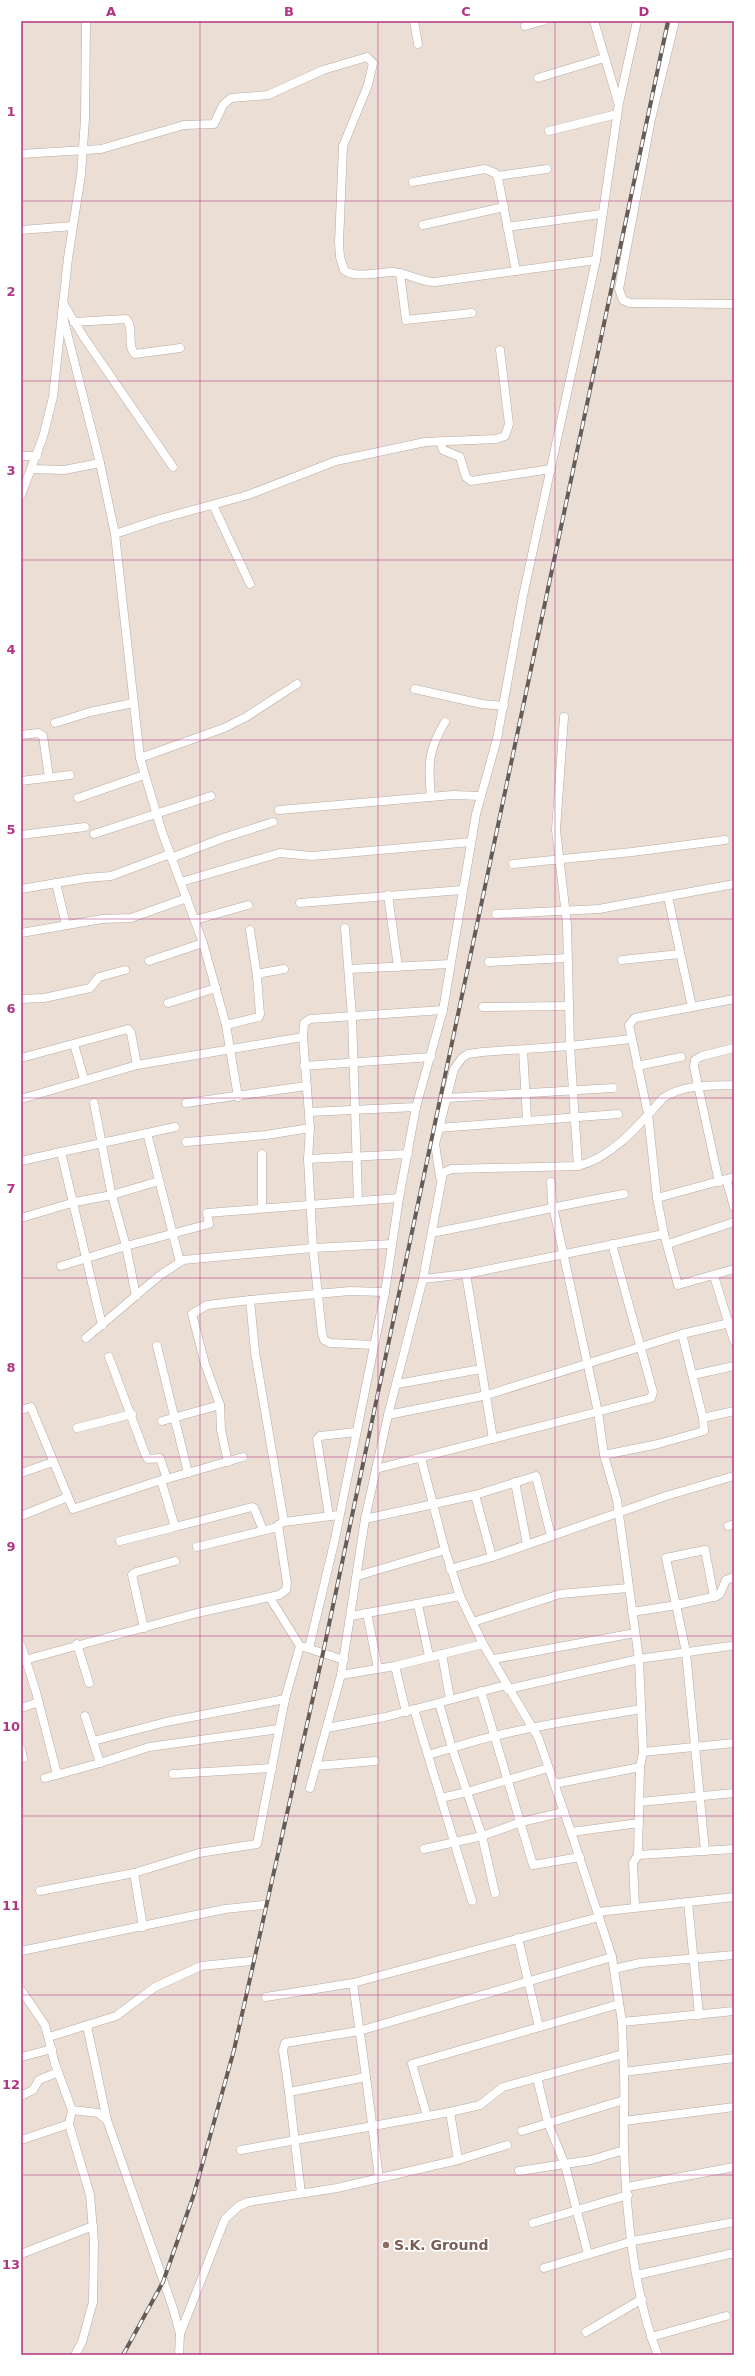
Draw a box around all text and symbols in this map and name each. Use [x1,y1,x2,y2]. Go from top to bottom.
text: A [106,4,116,19]
text: B [284,4,294,19]
text: C [461,4,471,19]
text: D [639,4,650,19]
text: 1 [6,104,16,119]
text: 2 [6,284,16,299]
text: 3 [6,463,16,478]
text: 4 [6,642,16,657]
text: 5 [6,822,16,837]
text: 6 [6,1001,16,1016]
text: 7 [6,1181,16,1196]
text: 8 [6,1360,16,1375]
text: 9 [6,1539,16,1554]
text: 10 [2,1719,20,1734]
text: 11 [2,1898,20,1913]
text: 12 [2,2077,20,2092]
place label: S.K. Ground [394,2237,488,2253]
marker: S.K. Ground [381,2240,391,2250]
text: 13 [2,2257,20,2272]

